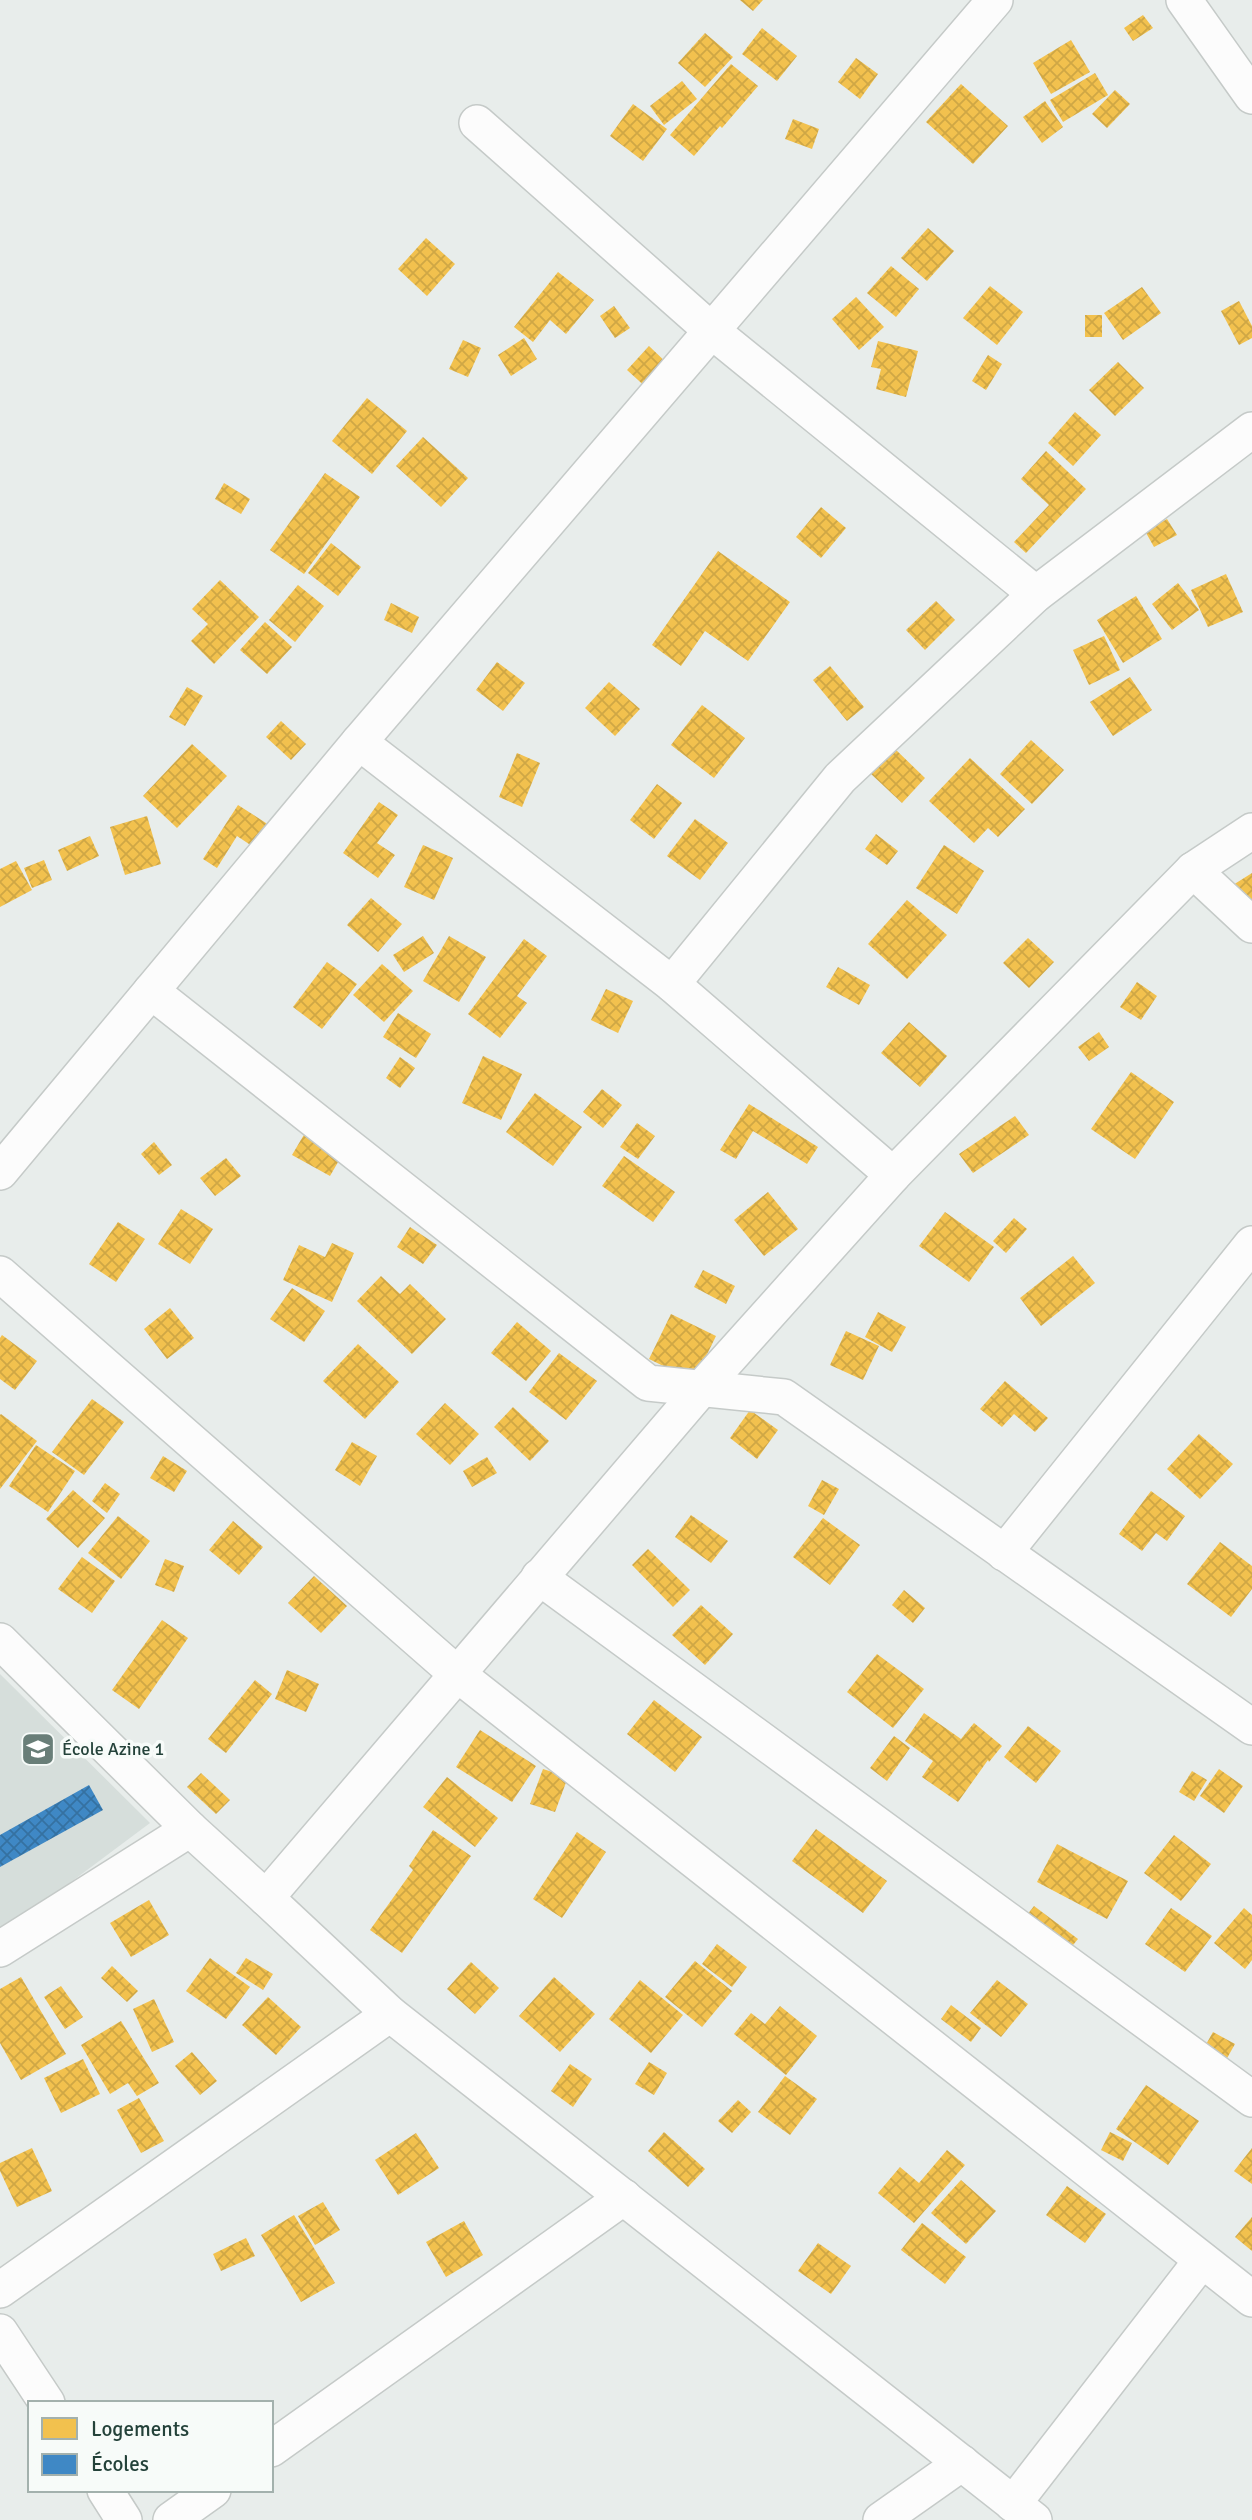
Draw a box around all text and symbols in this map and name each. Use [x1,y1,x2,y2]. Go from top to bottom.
school or university icon: École Azine 1 [19,1730,57,1768]
place label: École Azine 1 [62,1738,164,1760]
legend [28,2401,273,2492]
text: Logements [91,2416,189,2442]
text: Écoles [91,2451,149,2477]

